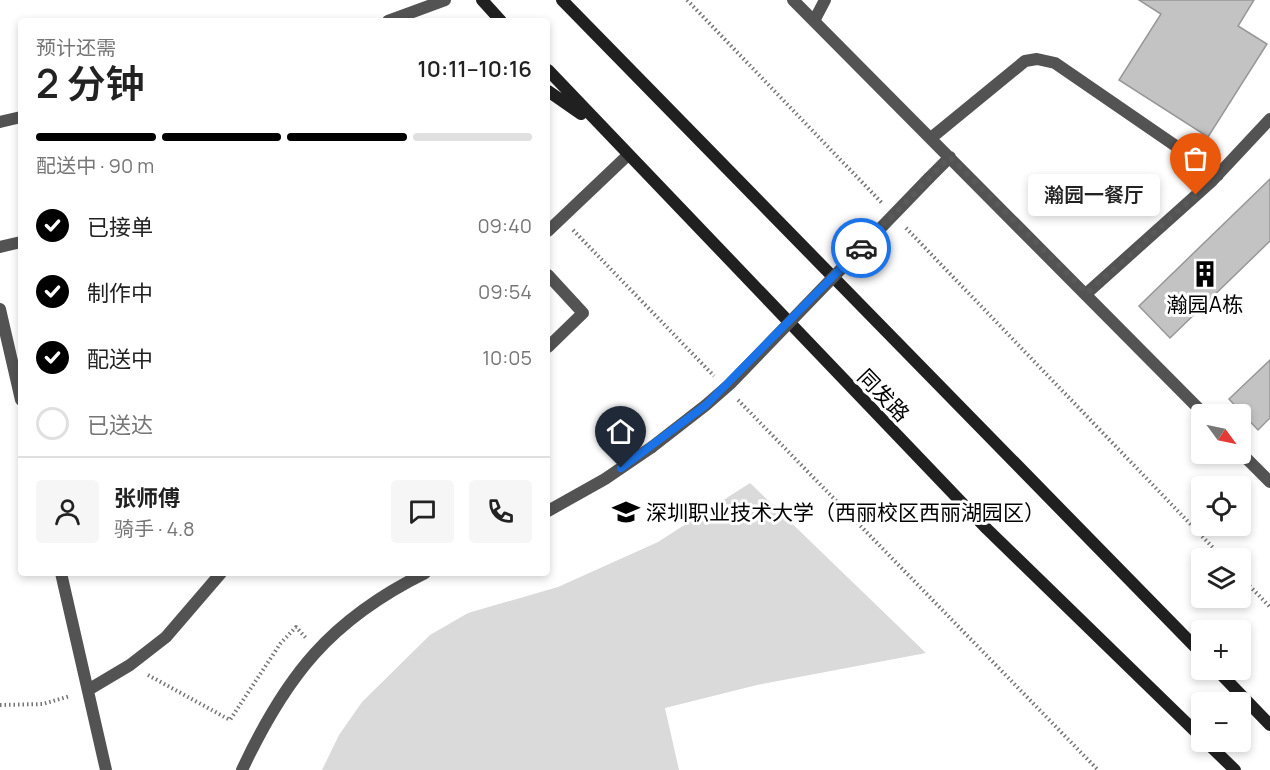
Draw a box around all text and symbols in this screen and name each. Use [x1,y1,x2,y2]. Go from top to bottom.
text: 预计还需 [36,34,116,61]
text: 10:11–10:16 [418,54,532,84]
text: 2 分钟 [36,56,145,110]
pin [1170,133,1221,195]
icon: bag [1179,142,1212,175]
text: 配送中 · 90 m [36,152,154,179]
callout: 瀚园一餐厅 [1028,174,1160,216]
text: 瀚园一餐厅 [1044,181,1144,208]
icon: check [36,209,69,242]
text: 已接单 [87,212,153,242]
text: 09:40 [477,212,532,239]
courier [831,218,891,278]
icon: car [845,232,878,265]
building icon: 瀚园A栋 [1190,259,1220,289]
icon: check [36,275,69,308]
text: 制作中 [87,278,153,308]
text: 09:54 [478,278,532,305]
place label: 瀚园A栋 [1167,290,1243,318]
icon: check [36,341,69,374]
text: 配送中 [87,344,153,374]
text: 10:05 [482,344,532,371]
street label: 同发路 [852,363,916,427]
north arrow [1191,404,1251,464]
map controls [1191,404,1251,752]
pin [595,406,646,468]
text: 已送达 [87,410,153,440]
icon: home [604,415,637,448]
button: locate [1191,476,1251,536]
button: person [36,480,99,543]
button: chat [391,480,454,543]
button: phone [469,480,532,543]
text: 张师傅 [114,483,180,513]
school or university icon: 深圳职业技术大学（西丽校区西丽湖园区） [611,497,641,527]
place label: 深圳职业技术大学（西丽校区西丽湖园区） [646,498,1045,526]
text: 骑手 · 4.8 [114,515,195,542]
button: layers [1191,548,1251,608]
button: + [1191,620,1251,680]
button: − [1191,692,1251,752]

